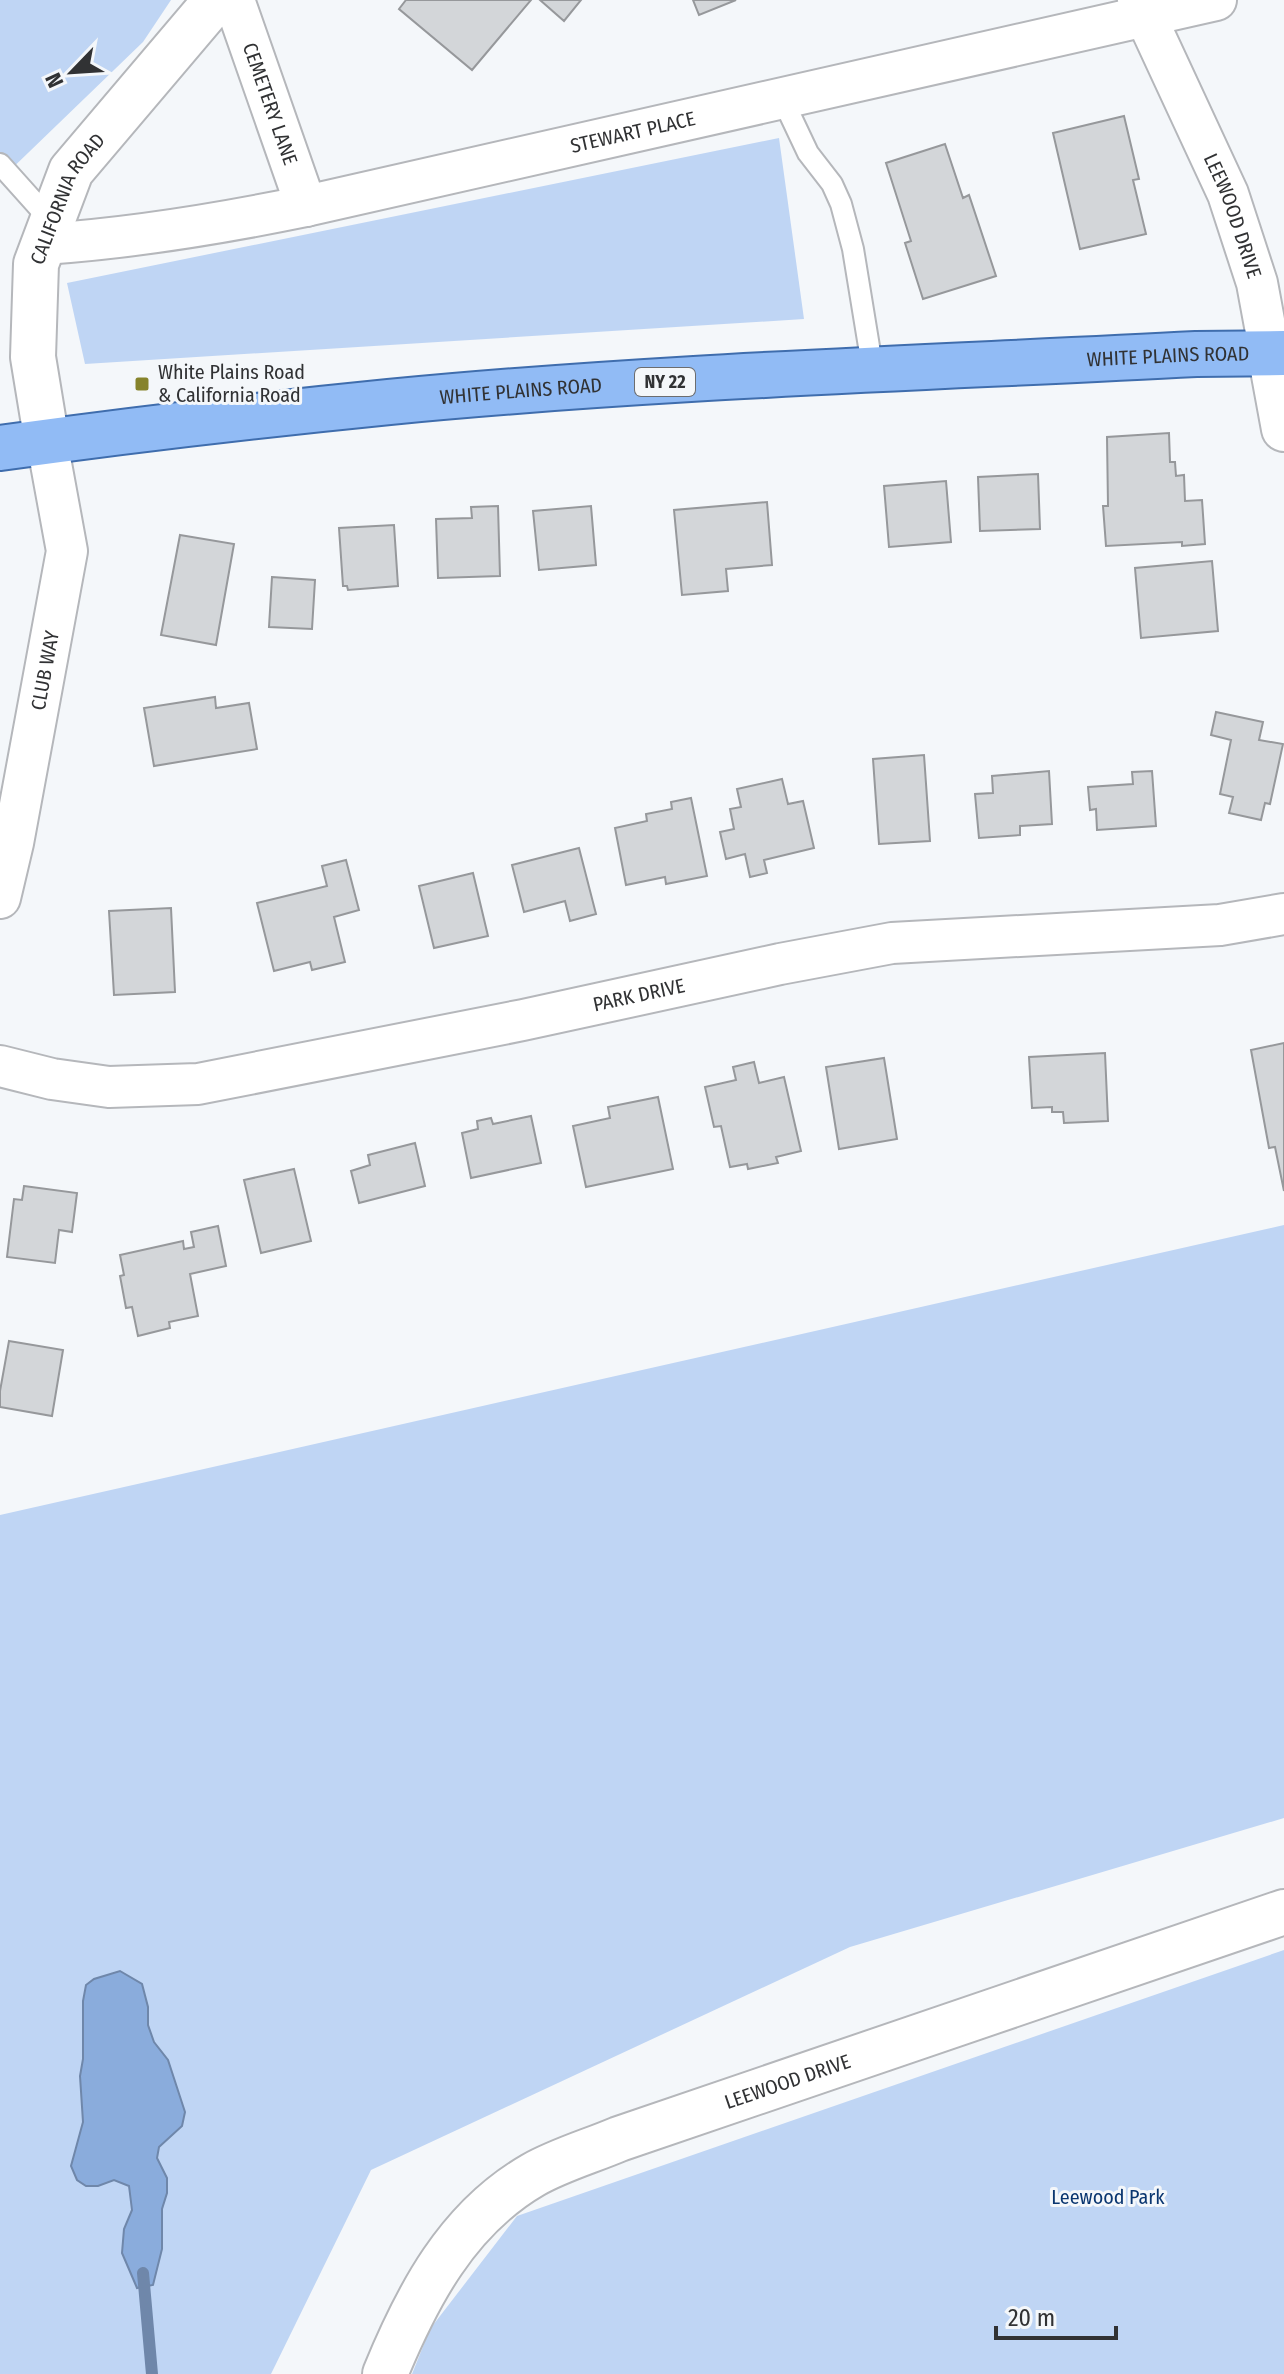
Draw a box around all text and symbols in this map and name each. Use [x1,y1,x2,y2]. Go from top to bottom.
north arrow [32,32,112,112]
street label: CEMETERY LANE [238,40,303,168]
text: N [39,69,69,92]
street label: STEWART PLACE [568,106,698,158]
street label: CALIFORNIA ROAD [25,128,110,268]
street label: LEEWOOD DRIVE [1199,149,1267,281]
street label: WHITE PLAINS ROAD [1086,341,1249,371]
place label: White Plains Road & California Road [158,360,305,407]
road number: NY 22 [635,368,695,396]
street label: WHITE PLAINS ROAD [439,373,603,409]
marker: White Plains Road & California Road [133,375,151,393]
street label: CLUB WAY [26,629,64,712]
street label: PARK DRIVE [591,973,687,1016]
street label: LEEWOOD DRIVE [721,2049,853,2114]
park label: Leewood Park [1051,2185,1165,2209]
scale bar [996,2290,1116,2340]
text: 20 m [1008,2304,1055,2332]

